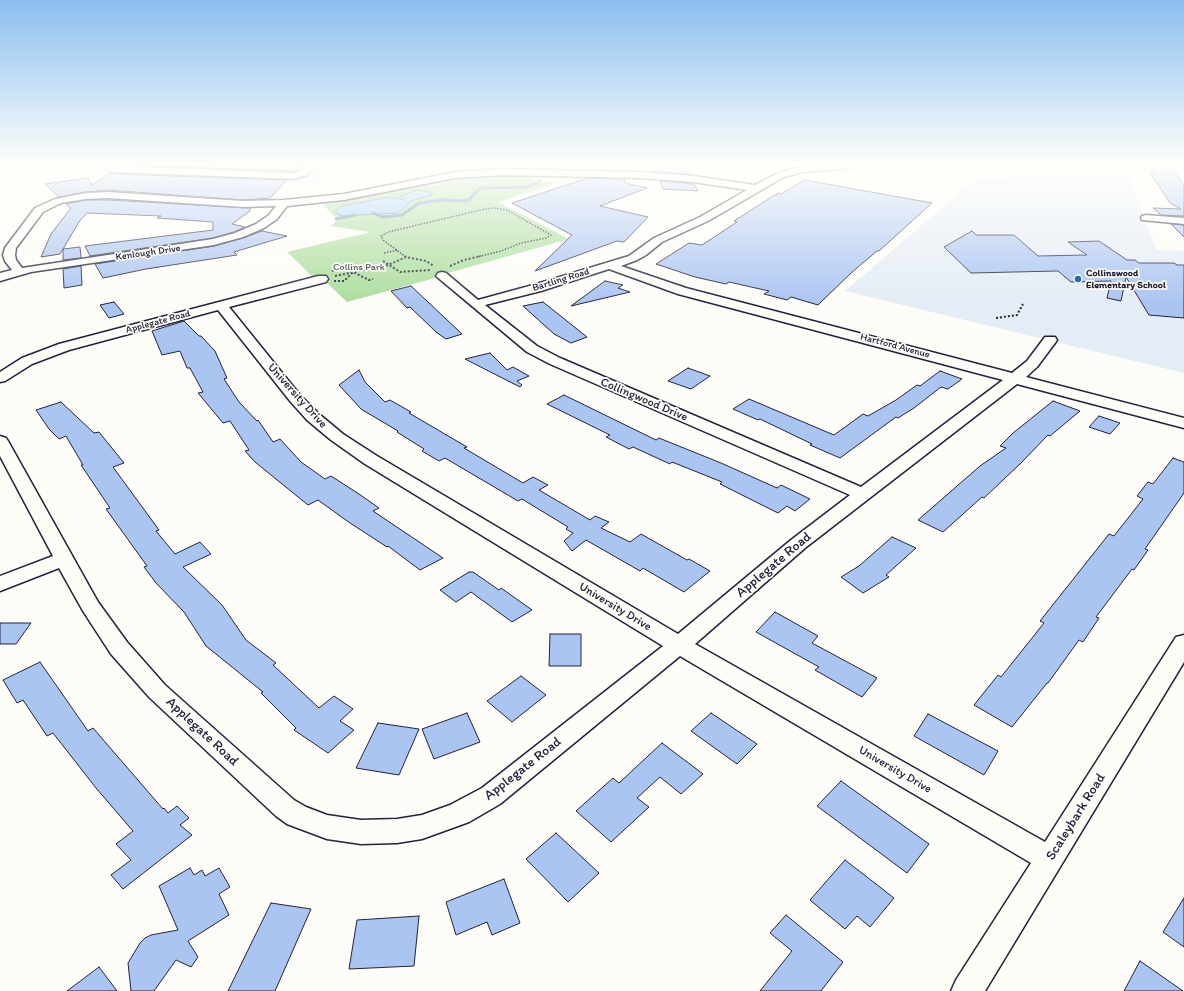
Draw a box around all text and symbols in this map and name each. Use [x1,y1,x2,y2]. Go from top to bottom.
street label: Kenlough Drive [115,242,181,264]
park label: Collins Park [333,261,385,273]
street label: Bartling Road [531,266,591,294]
place label: Collinswood Elementary School [1086,267,1166,290]
marker: Collinswood Elementary School [1073,274,1083,284]
street label: Applegate Road [124,308,192,336]
street label: Hartford Avenue [859,331,931,361]
street label: University Drive [264,361,330,431]
street label: Collingwood Drive [598,375,690,425]
street label: Applegate Road [733,529,815,601]
street label: University Drive [576,580,654,634]
street label: Applegate Road [162,694,242,770]
street label: Applegate Road [481,734,565,804]
street label: University Drive [856,743,934,797]
street label: Scaleybark Road [1043,770,1109,864]

